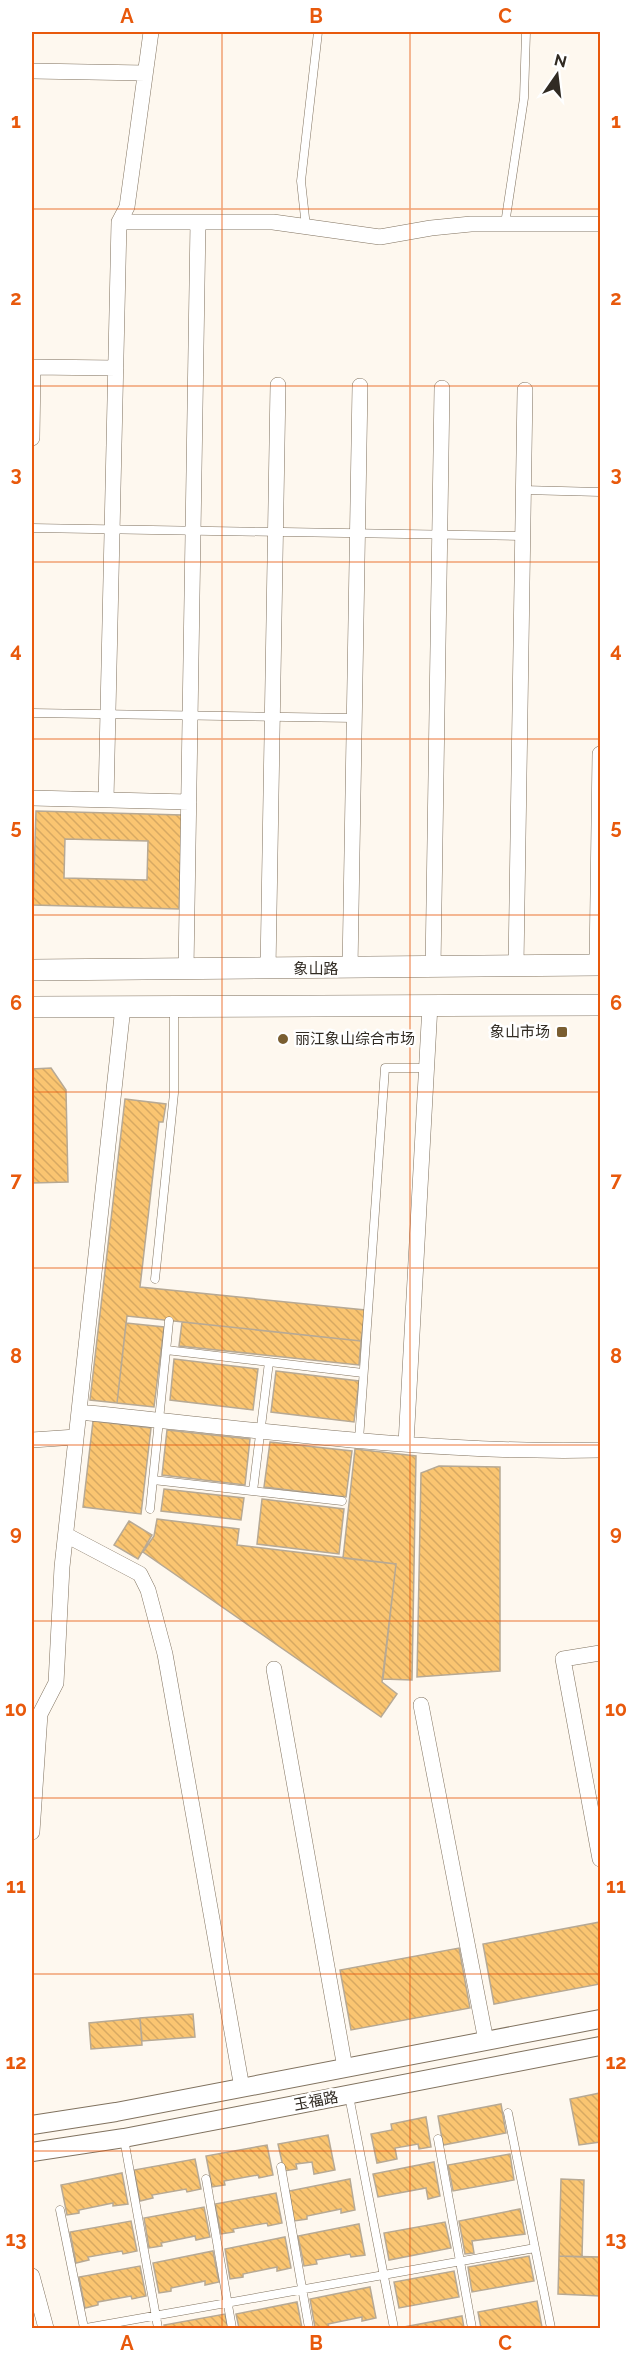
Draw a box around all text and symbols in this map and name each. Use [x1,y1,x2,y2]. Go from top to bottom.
text: A [120,4,134,28]
text: B [309,4,323,28]
text: C [498,4,512,28]
north arrow [527,45,587,105]
text: N [552,50,569,72]
text: 1 [11,109,21,133]
text: 1 [611,109,621,133]
text: 2 [10,286,22,310]
text: 2 [610,286,622,310]
text: 3 [10,462,22,486]
text: 3 [610,462,622,486]
text: 4 [10,638,22,662]
text: 4 [610,638,622,662]
text: 5 [10,815,22,839]
text: 5 [610,815,622,839]
street label: 象山路 [293,960,339,978]
text: 6 [10,991,22,1015]
text: 6 [610,991,622,1015]
place label: 象山市场 [490,1023,550,1041]
marker: 象山市场 [555,1025,569,1039]
place label: 丽江象山综合市场 [295,1030,415,1048]
marker: 丽江象山综合市场 [276,1032,290,1046]
text: 7 [10,1168,22,1192]
text: 7 [610,1168,622,1192]
text: 8 [10,1344,22,1368]
text: 8 [610,1344,622,1368]
text: 9 [10,1521,22,1545]
text: 9 [610,1521,622,1545]
text: 10 [5,1697,27,1721]
text: 10 [605,1697,627,1721]
text: 11 [6,1874,26,1898]
text: 11 [606,1874,626,1898]
text: 12 [5,2050,27,2074]
text: 12 [605,2050,627,2074]
street label: 玉福路 [292,2088,340,2114]
text: 13 [5,2227,27,2251]
text: 13 [605,2227,627,2251]
text: A [120,2331,134,2355]
text: B [309,2331,323,2355]
text: C [498,2331,512,2355]

